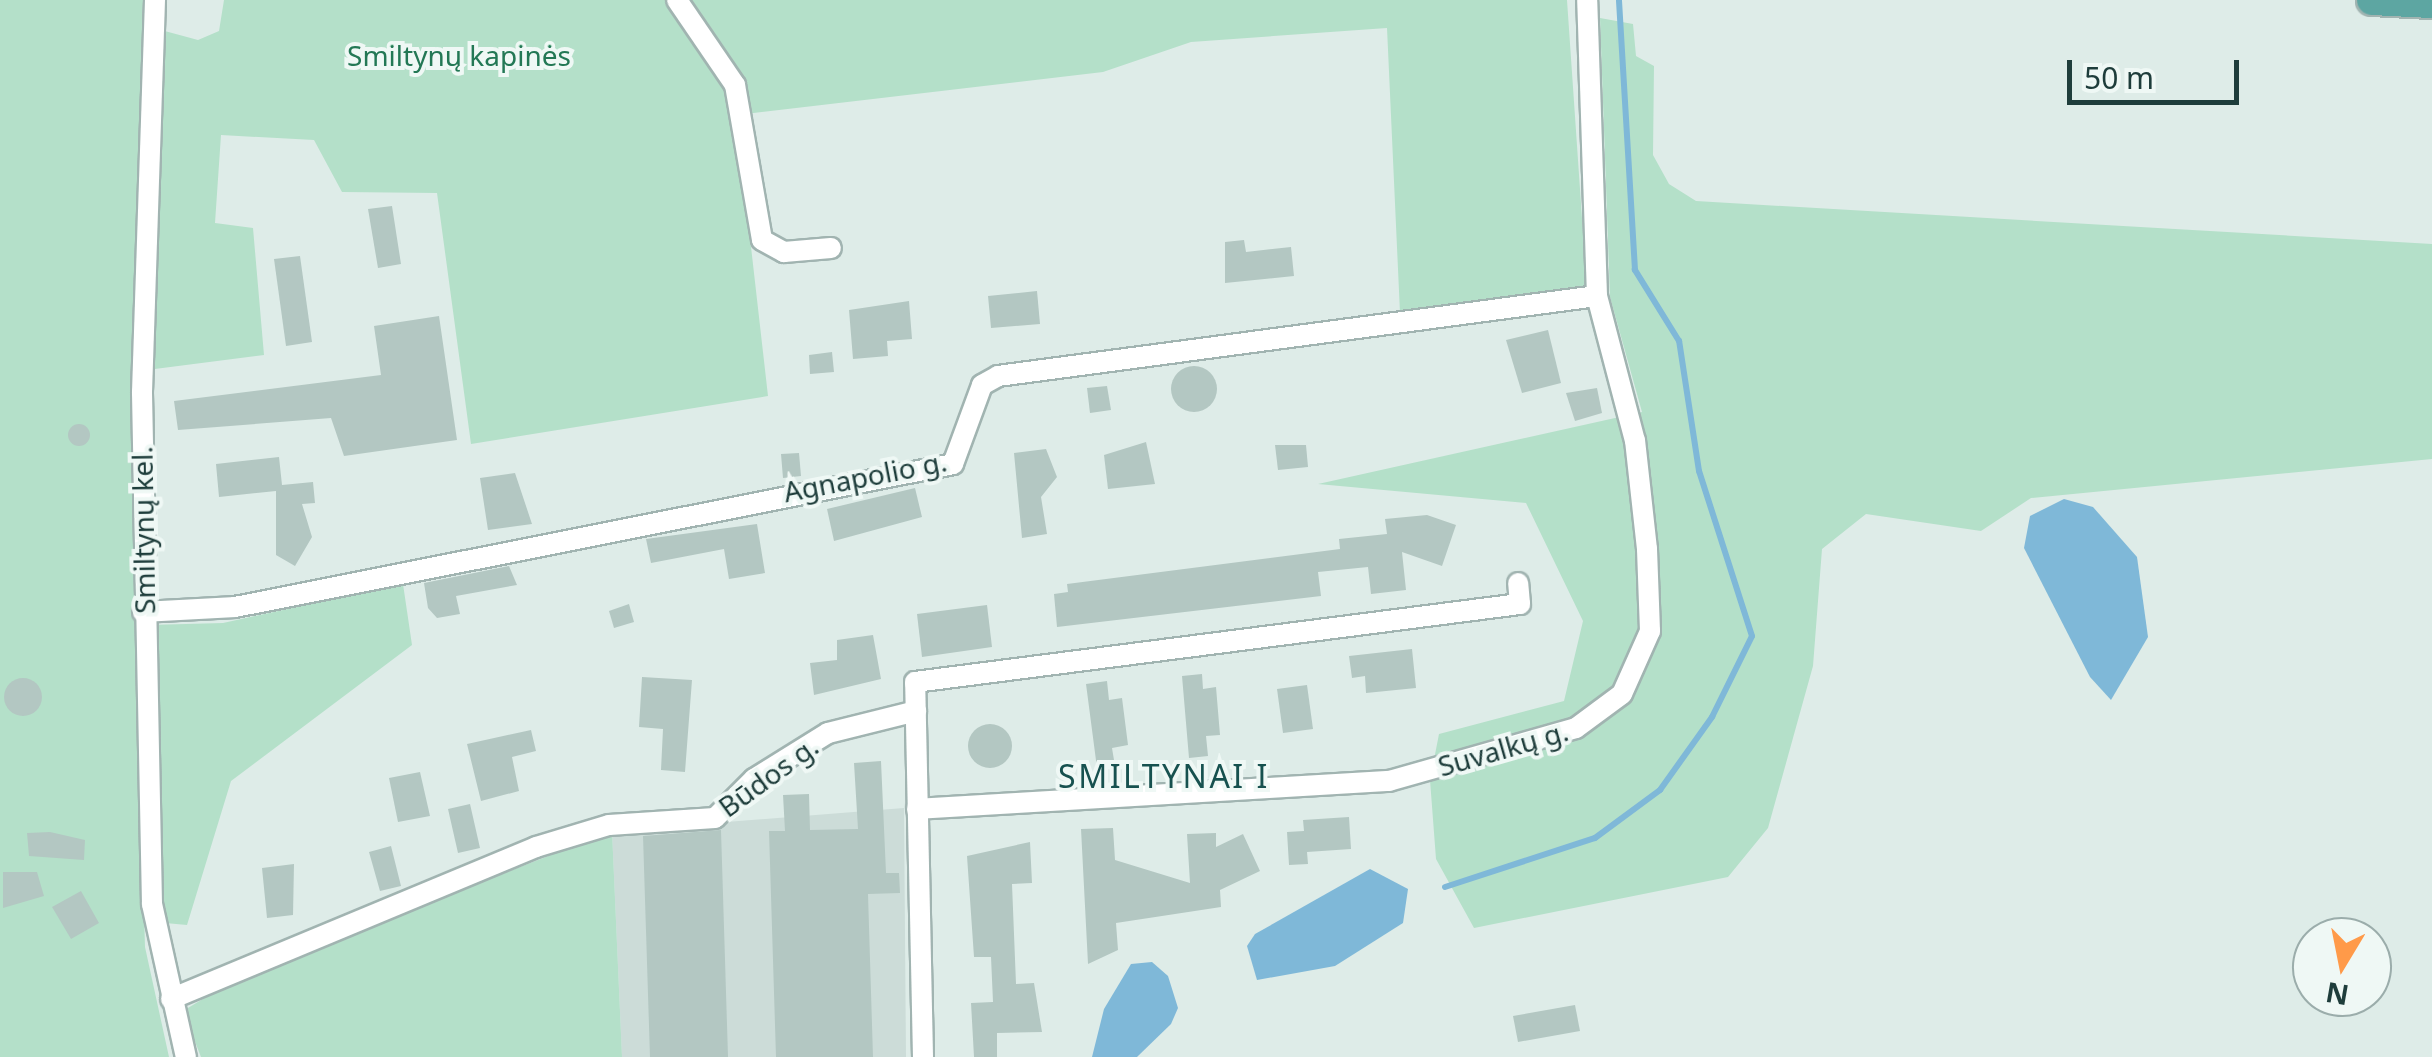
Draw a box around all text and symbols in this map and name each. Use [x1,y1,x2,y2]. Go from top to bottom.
park label: Smiltynų kapinės [347,38,571,72]
scale bar [2072,40,2244,102]
text: 50 m [2084,57,2154,98]
street label: Agnapolio g. [780,444,950,508]
street label: Smiltynų kel. [125,446,161,614]
street label: Suvalkų g. [1434,713,1572,783]
street label: Būdos g. [712,729,824,823]
district label: SMILTYNAI I [1058,757,1270,795]
north arrow [2292,917,2392,1017]
text: N [2323,974,2352,1015]

